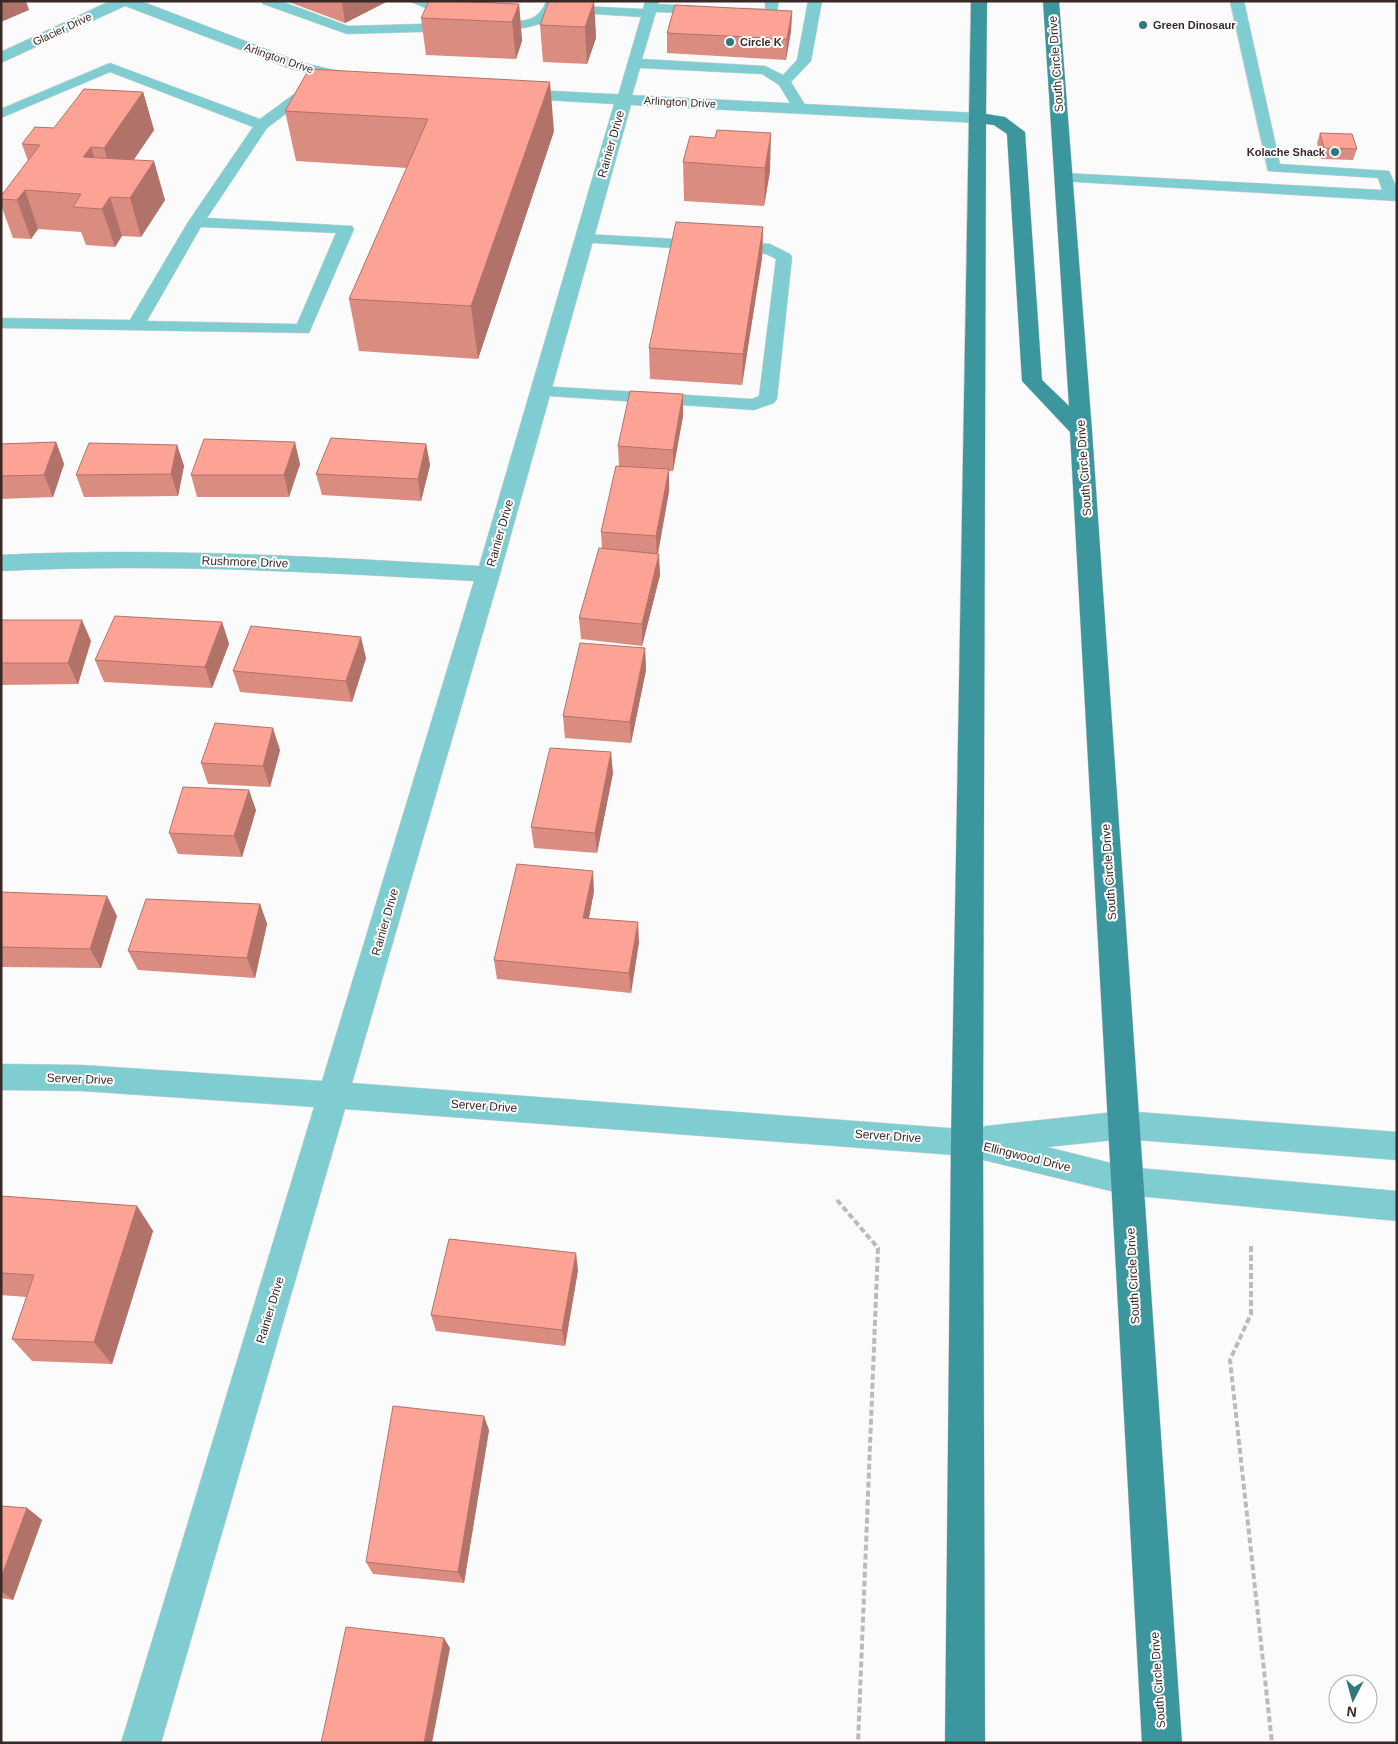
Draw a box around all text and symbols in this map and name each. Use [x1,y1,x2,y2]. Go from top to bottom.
street label: Glacier Drive [31,10,93,48]
street label: South Circle Drive [1046,15,1066,113]
marker: Green Dinosaur [1137,19,1149,31]
place label: Green Dinosaur [1153,19,1236,31]
marker: Circle K [724,36,736,48]
place label: Circle K [740,36,782,48]
street label: Arlington Drive [243,41,315,75]
street label: Arlington Drive [644,94,716,110]
street label: Rainier Drive [595,108,627,179]
place label: Kolache Shack [1247,146,1326,158]
marker: Kolache Shack [1329,146,1341,158]
street label: South Circle Drive [1074,419,1094,517]
street label: Rainier Drive [484,497,516,568]
street label: Rushmore Drive [201,553,289,571]
street label: South Circle Drive [1099,823,1119,921]
street label: Rainier Drive [369,886,401,957]
street label: Server Drive [46,1071,114,1087]
street label: Server Drive [450,1097,518,1115]
street label: Server Drive [854,1127,922,1145]
street label: Ellingwood Drive [982,1139,1072,1175]
street label: South Circle Drive [1123,1227,1143,1325]
street label: Rainier Drive [253,1274,287,1345]
street label: South Circle Drive [1148,1631,1168,1729]
north arrow [1328,1674,1378,1724]
text: N [1346,1703,1358,1720]

